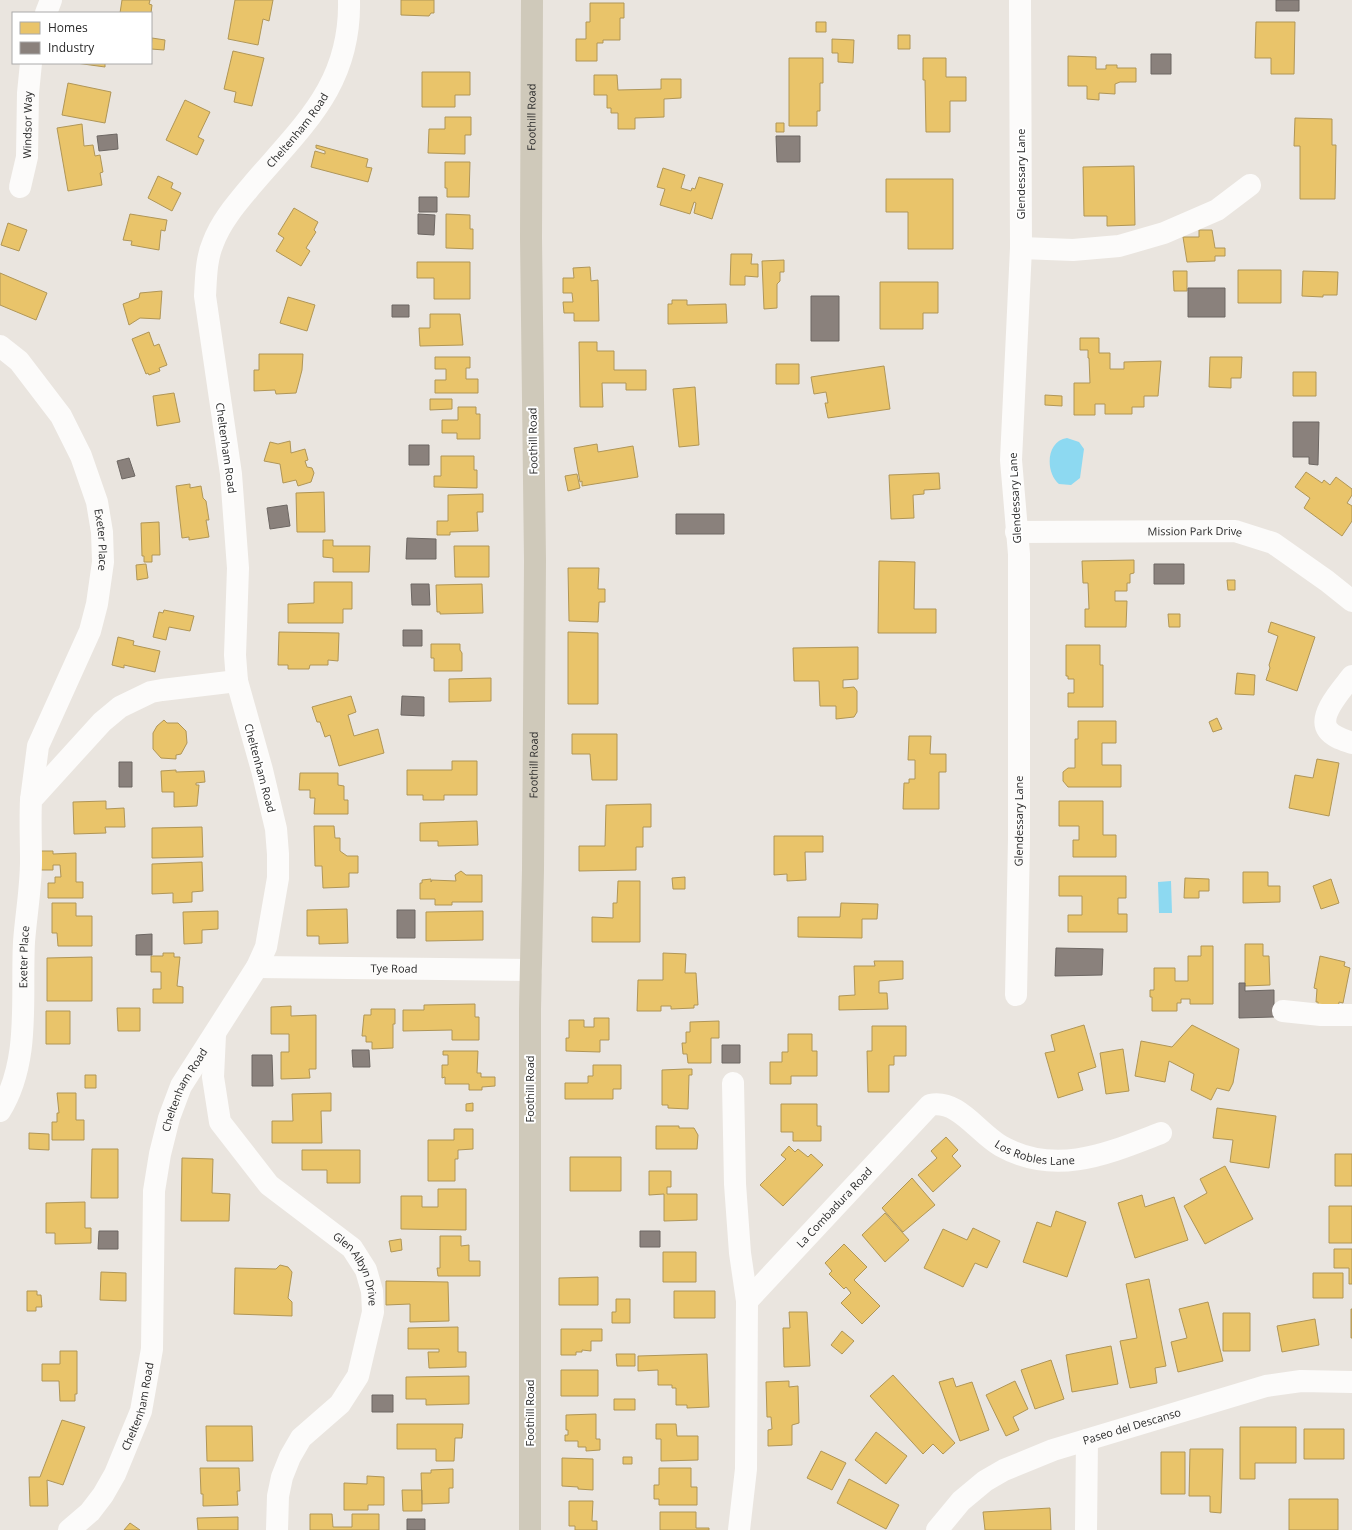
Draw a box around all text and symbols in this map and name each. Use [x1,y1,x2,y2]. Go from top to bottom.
legend [12,12,152,64]
text: Homes [48,19,88,36]
text: Industry [48,39,95,56]
street label: Foothill Road [523,83,539,151]
street label: Windsor Way [19,90,35,159]
street label: Cheltenham Road [263,90,331,171]
street label: Glendessary Lane [1013,129,1028,219]
street label: Cheltenham Road [213,402,240,494]
street label: Foothill Road [524,407,541,475]
street label: Glendessary Lane [1005,452,1024,544]
street label: Exeter Place [91,507,111,572]
street label: Mission Park Drive [1147,523,1245,540]
street label: Cheltenham Road [241,722,280,814]
street label: Foothill Road [525,731,541,799]
street label: Glendessary Lane [1010,776,1026,867]
street label: Exeter Place [15,925,32,988]
street label: Tye Road [370,960,418,976]
street label: Cheltenham Road [158,1045,210,1133]
street label: Foothill Road [522,1055,537,1123]
street label: Los Robles Lane [992,1136,1075,1168]
street label: La Combadura Road [793,1164,875,1250]
street label: Glen Albyn Drive [330,1228,381,1306]
street label: Cheltenham Road [117,1361,157,1453]
street label: Foothill Road [522,1379,537,1447]
street label: Paseo del Descanso [1081,1404,1183,1448]

